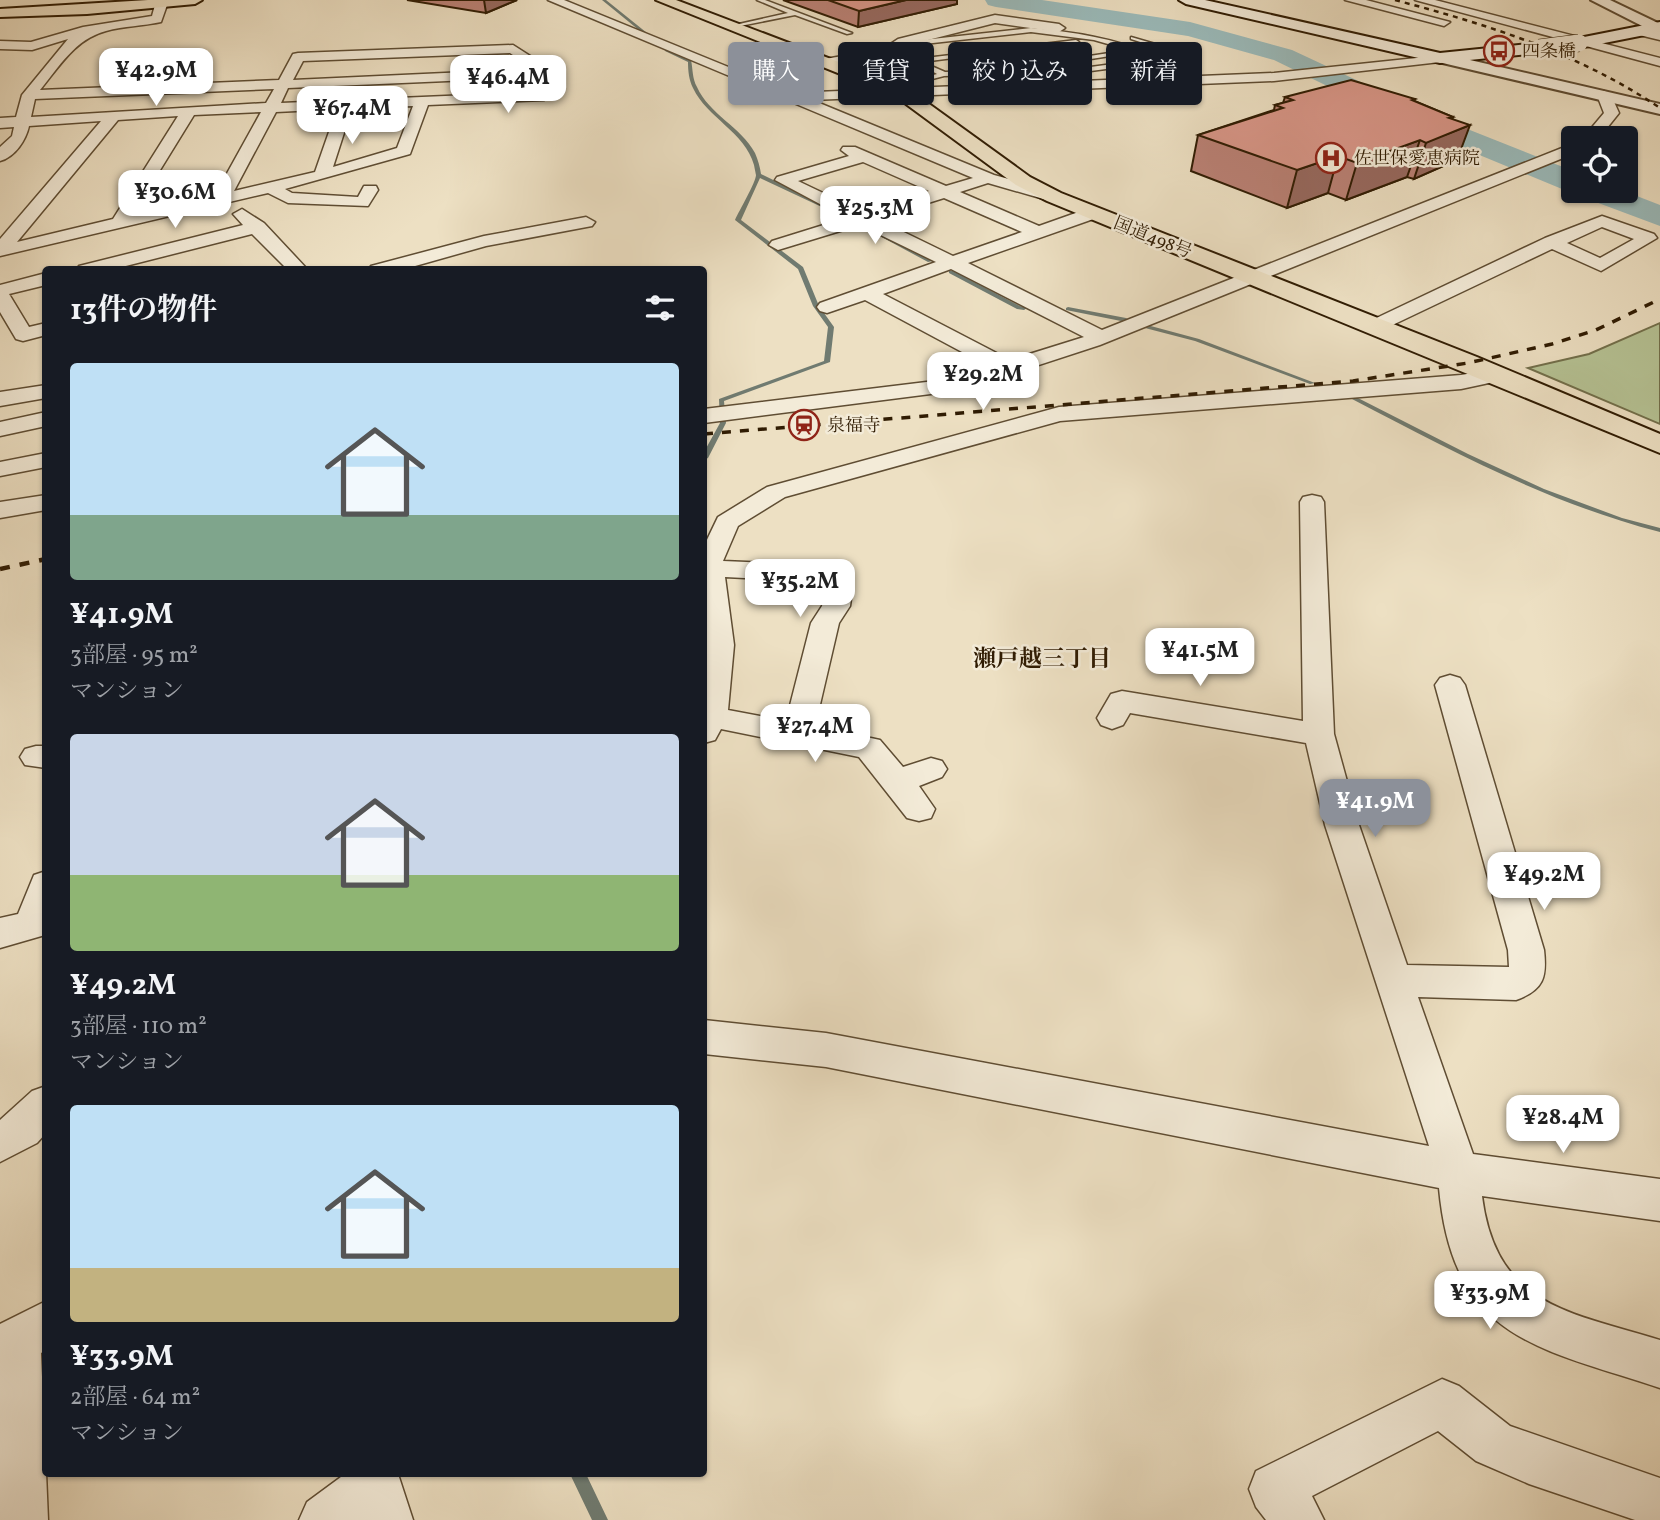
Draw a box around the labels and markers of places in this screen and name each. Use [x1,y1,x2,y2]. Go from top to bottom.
bus stop icon: 四条橋 [1482,34,1516,68]
place label: 四条橋 [1522,40,1576,65]
pin: ¥42.9M [99,48,213,108]
pin: ¥46.4M [451,55,565,115]
pin: ¥67.4M [295,86,409,146]
hospital icon: 佐世保愛恵病院 [1314,141,1348,175]
place label: 佐世保愛恵病院 [1354,147,1480,172]
pin: ¥30.6M [118,170,232,230]
pin: ¥25.3M [818,187,932,246]
pin: ¥29.2M [926,352,1040,412]
station icon: 泉福寺 [787,408,821,442]
place label: 泉福寺 [827,414,881,439]
pin: ¥35.2M [743,560,857,619]
pin: ¥41.5M [1143,628,1257,688]
pin: ¥27.4M [758,704,872,764]
pin: ¥41.9M [1318,780,1432,839]
pin: ¥49.2M [1487,852,1601,912]
pin: ¥28.4M [1506,1096,1620,1155]
pin: ¥33.9M [1433,1272,1547,1331]

